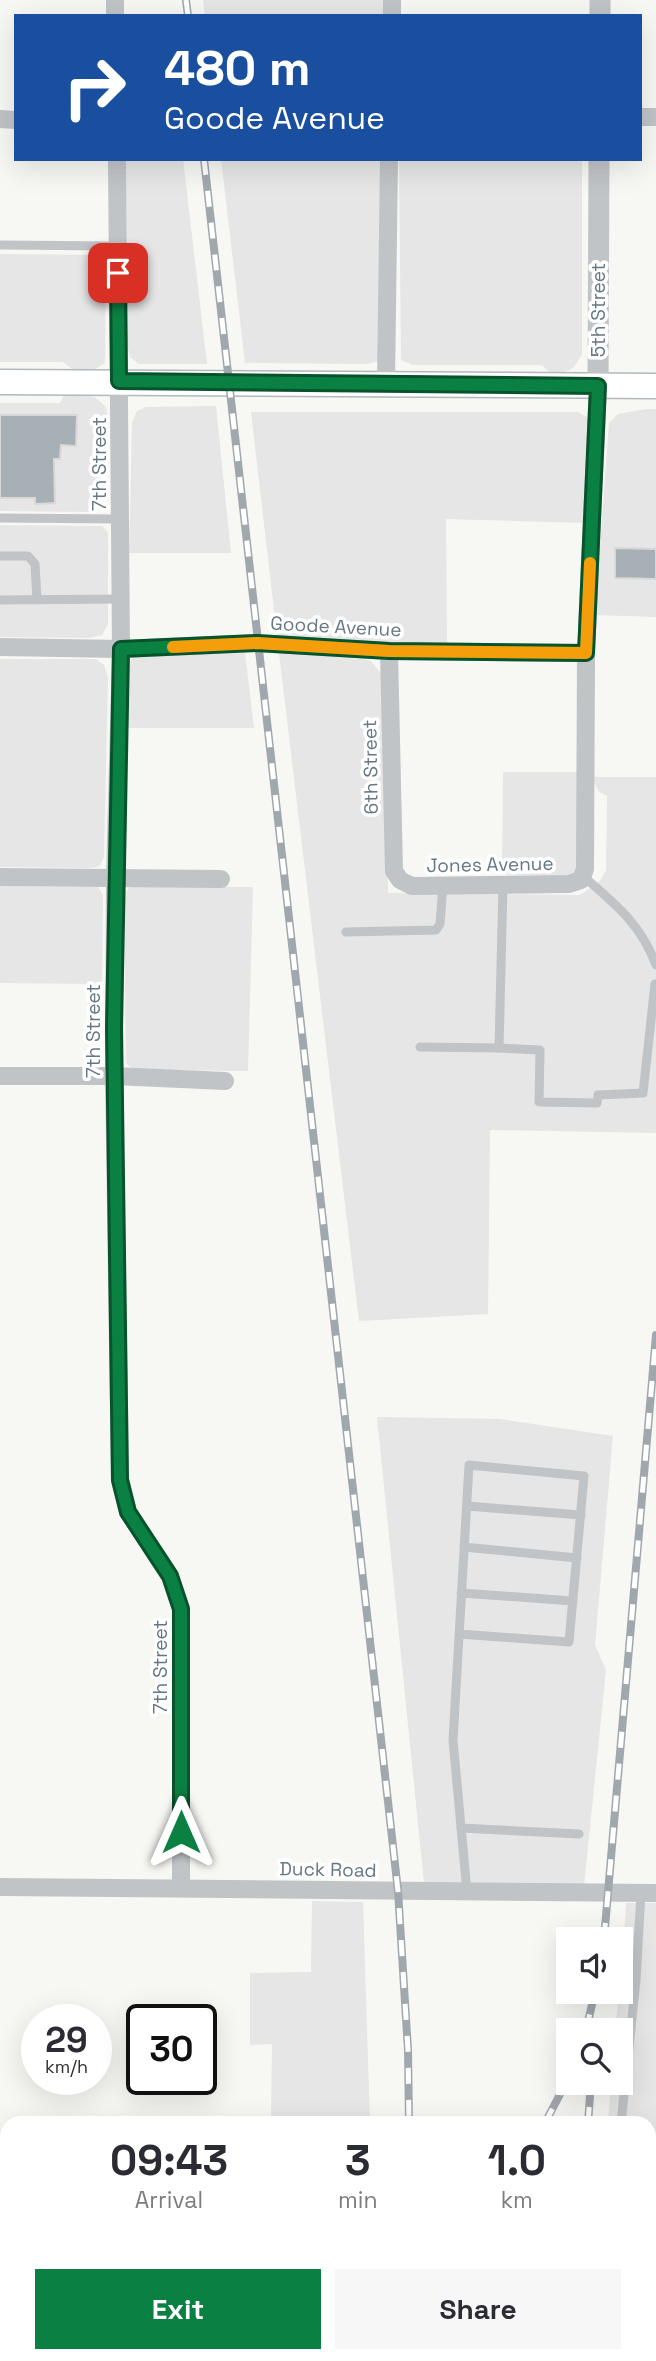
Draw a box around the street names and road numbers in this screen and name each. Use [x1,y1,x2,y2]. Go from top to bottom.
street label: 5th Street [586,263,611,357]
street label: 7th Street [87,417,112,511]
street label: Goode Avenue [270,611,402,642]
street label: 6th Street [357,719,384,815]
street label: Jones Avenue [426,851,554,878]
street label: 7th Street [81,984,106,1078]
street label: 7th Street [148,1620,173,1714]
street label: Duck Road [279,1856,377,1883]

